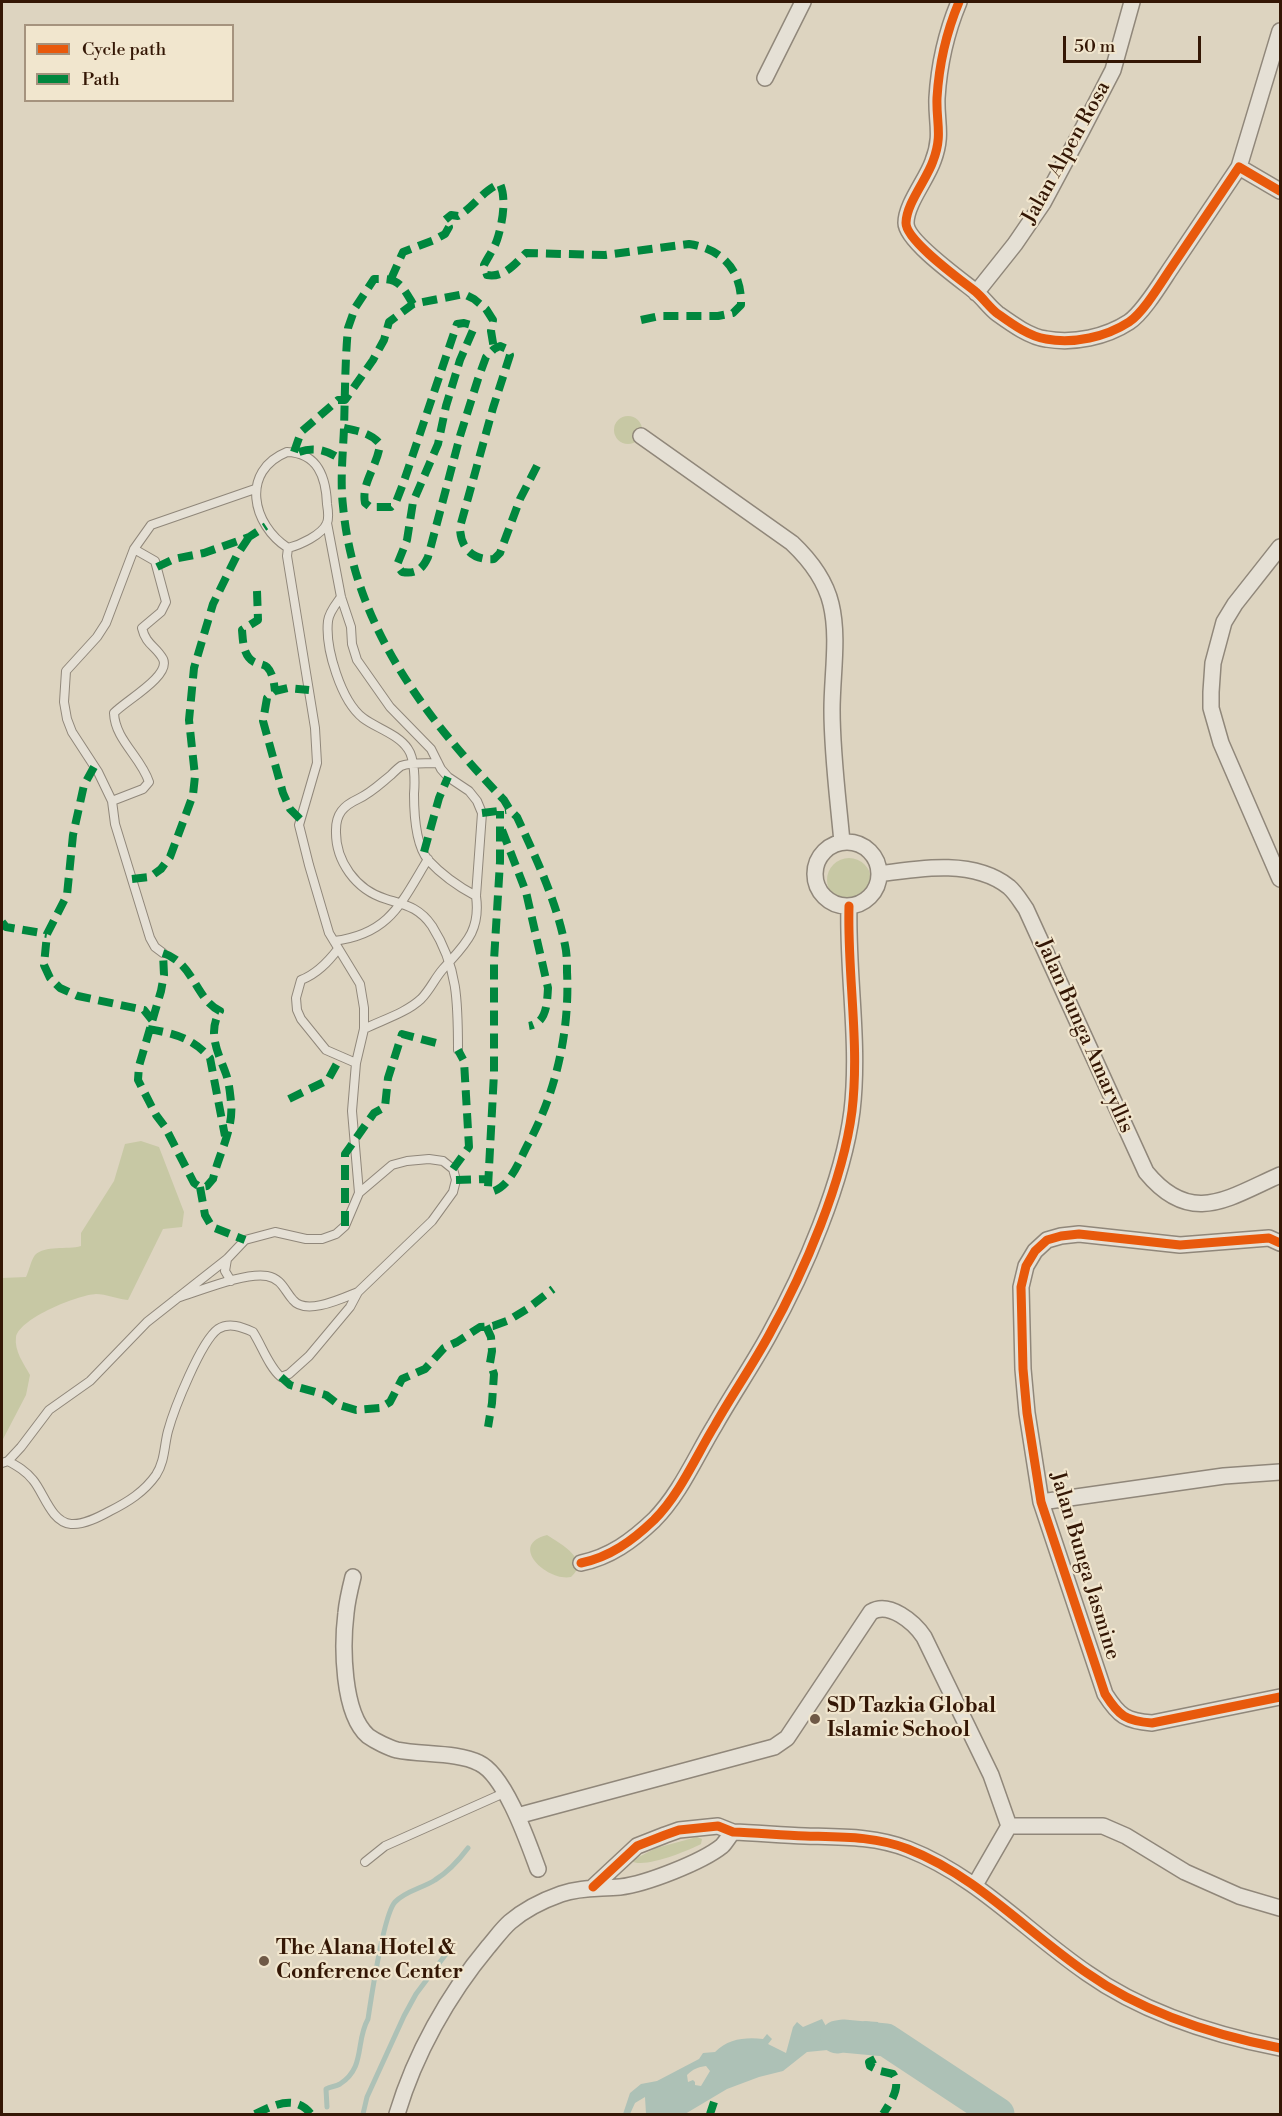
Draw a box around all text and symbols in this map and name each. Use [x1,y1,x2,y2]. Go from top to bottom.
legend [24,24,234,102]
scale bar [1066,24,1204,62]
text: 50 m [1074,35,1115,58]
text: Cycle path [82,38,166,61]
text: Path [82,68,120,91]
street label: Jalan Alpen Rosa [1017,77,1117,229]
street label: Jalan Bunga Amaryllis [1030,935,1138,1137]
street label: Jalan Bunga Jasmine [1043,1469,1125,1663]
place label: SD Tazkia Global Islamic School [827,1694,996,1744]
marker: SD Tazkia Global Islamic School [808,1712,822,1726]
place label: The Alana Hotel & Conference Center [276,1936,463,1986]
marker: The Alana Hotel & Conference Center [257,1954,271,1968]

